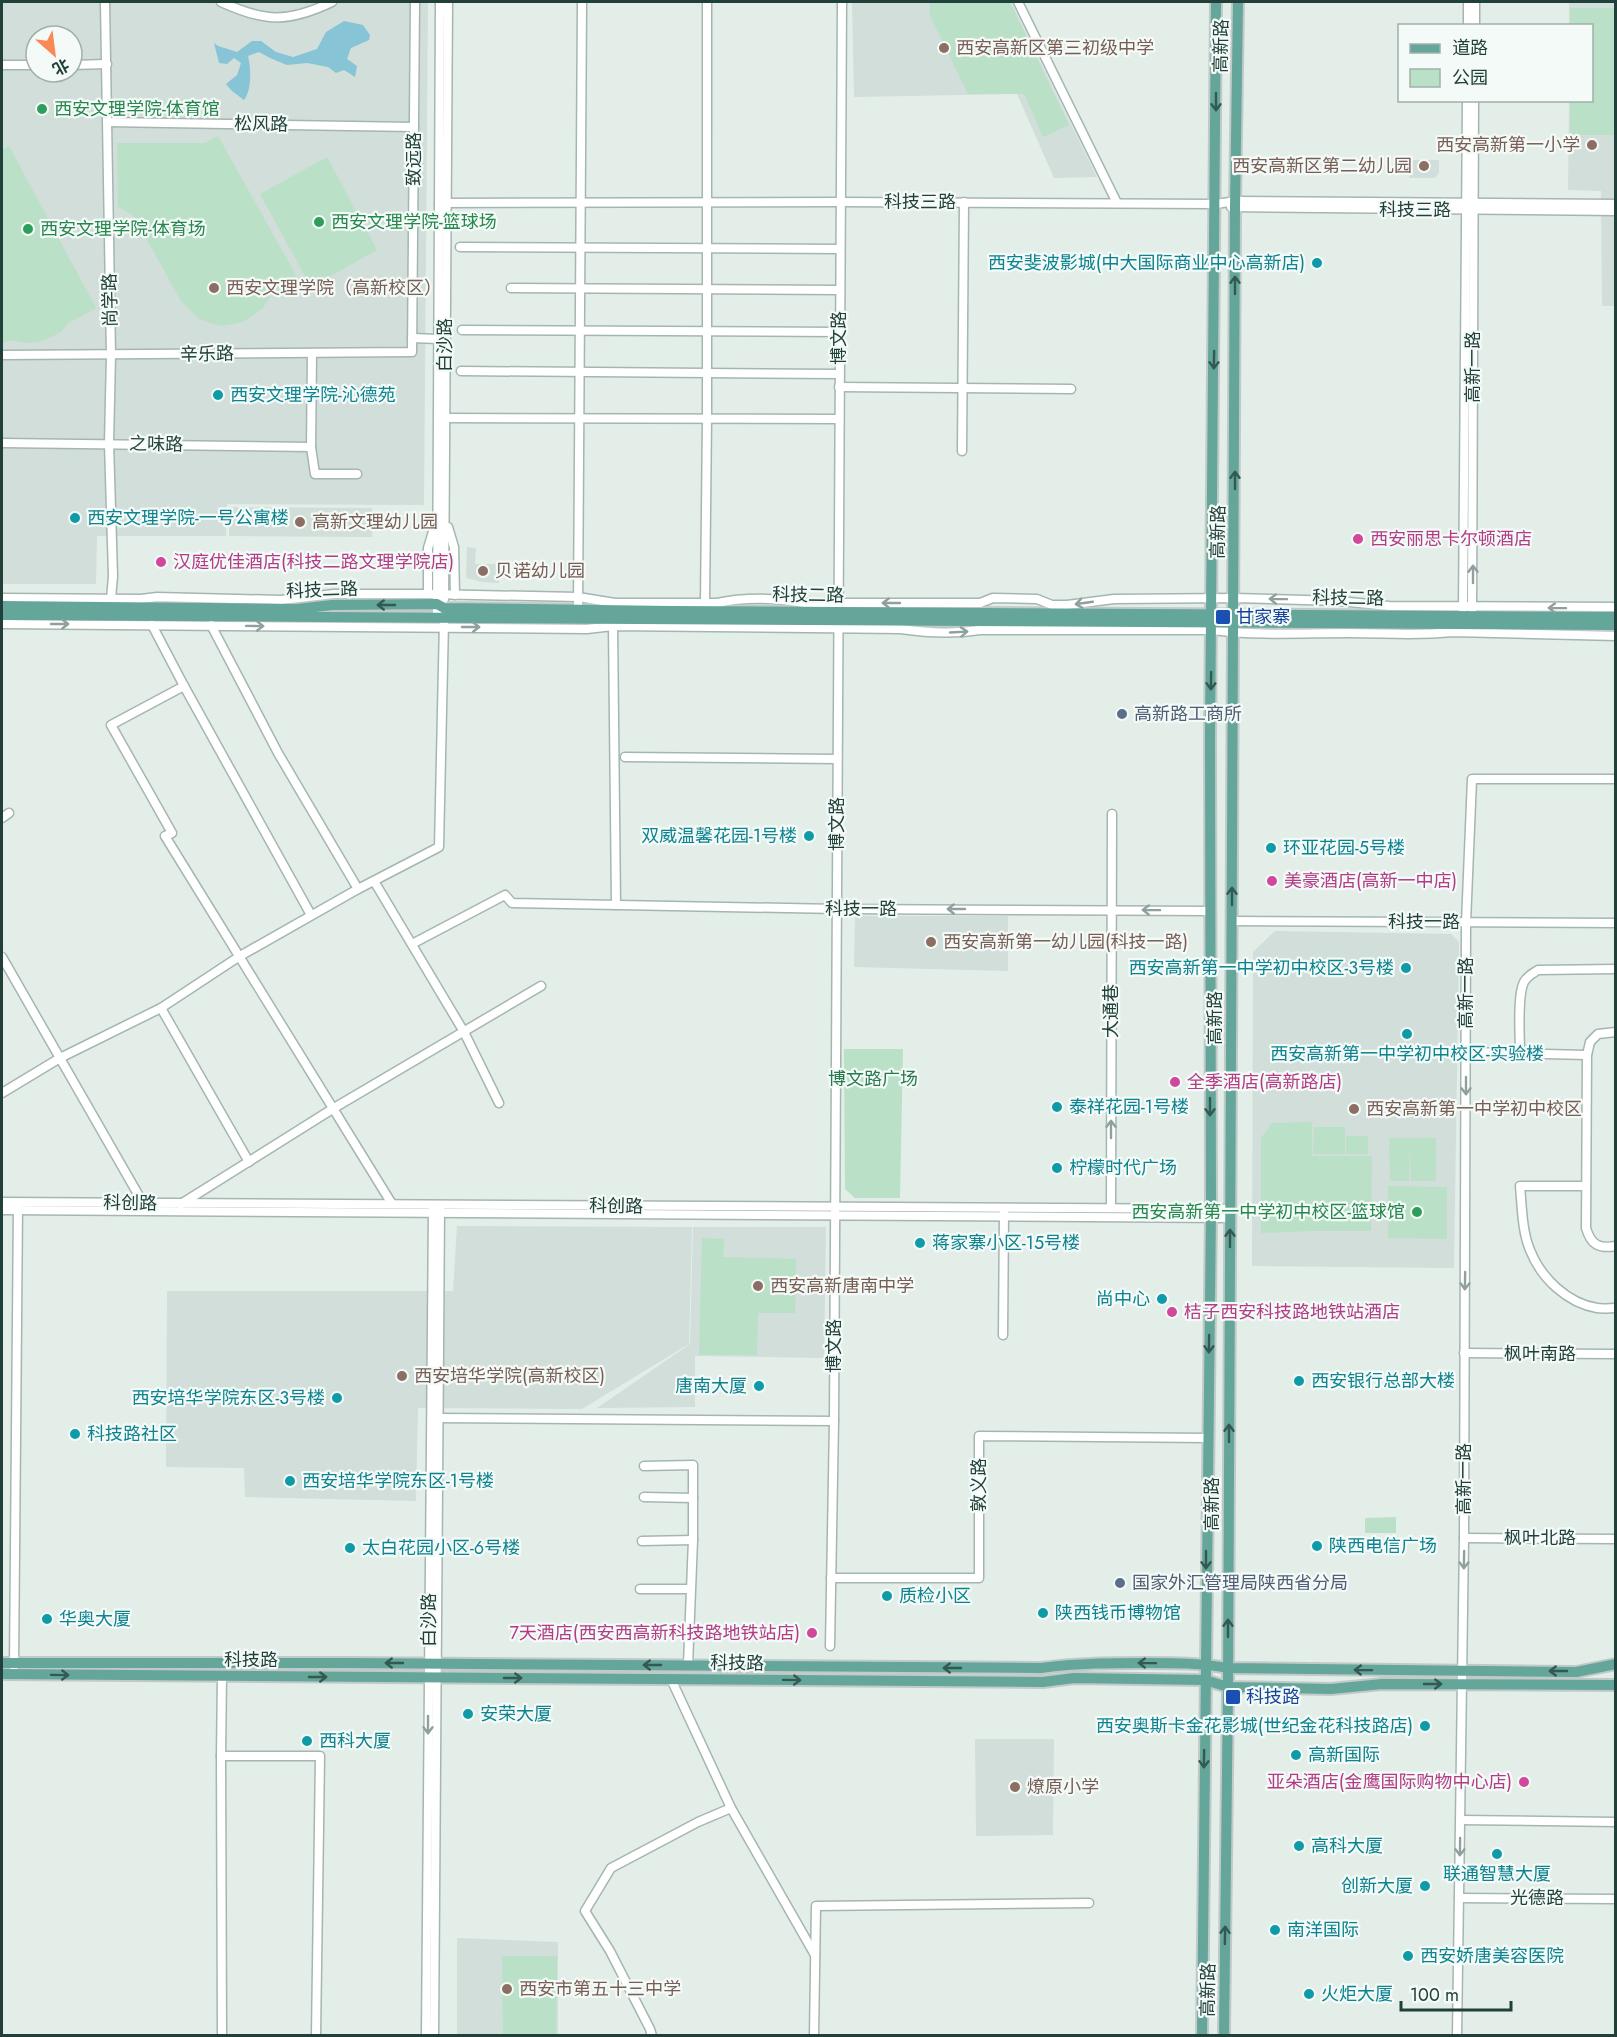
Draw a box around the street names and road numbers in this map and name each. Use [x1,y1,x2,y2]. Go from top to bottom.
street label: 高新路 [1208,19,1234,73]
street label: 松风路 [234,111,288,137]
street label: 致远路 [401,132,427,186]
street label: 科技三路 [884,189,956,215]
street label: 科技三路 [1379,197,1451,223]
street label: 尚学路 [97,273,123,327]
street label: 博文路 [826,311,852,365]
street label: 白沙路 [432,318,458,372]
street label: 高新一路 [1460,331,1486,403]
street label: 辛乐路 [180,341,234,367]
street label: 之味路 [129,431,183,457]
street label: 高新路 [1205,505,1231,559]
street label: 科技二路 [286,576,358,604]
street label: 科技二路 [772,581,844,609]
street label: 科技二路 [1312,584,1384,612]
street label: 博文路 [824,797,850,851]
street label: 科技一路 [825,896,897,922]
street label: 科技一路 [1388,909,1460,935]
street label: 高新一路 [1453,957,1479,1029]
street label: 大通巷 [1098,984,1124,1038]
street label: 高新路 [1202,991,1228,1045]
street label: 科创路 [103,1190,157,1216]
street label: 科创路 [589,1193,643,1219]
street label: 博文路 [821,1319,847,1373]
street label: 枫叶南路 [1504,1341,1576,1367]
street label: 高新一路 [1451,1443,1477,1515]
street label: 敦义路 [966,1458,992,1512]
street label: 高新路 [1199,1477,1225,1531]
street label: 枫叶北路 [1504,1525,1576,1551]
street label: 白沙路 [416,1593,442,1647]
street label: 科技路 [224,1647,278,1673]
street label: 科技路 [710,1650,764,1676]
street label: 光德路 [1510,1885,1564,1911]
street label: 高新路 [1195,1963,1221,2017]

